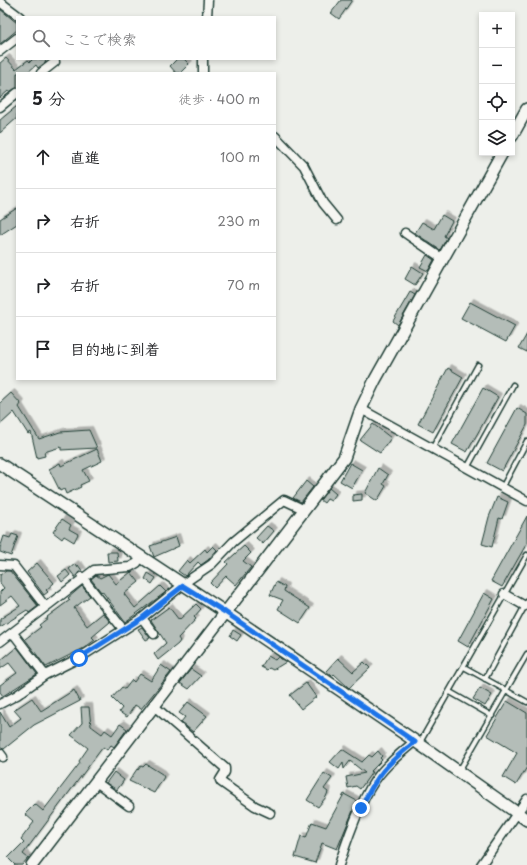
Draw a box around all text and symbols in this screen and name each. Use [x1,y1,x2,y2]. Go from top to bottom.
map controls [479,12,515,156]
button: + [479,12,515,48]
search box [16,16,276,60]
icon: search [30,27,52,49]
text: ここで検索 [62,27,137,50]
button: − [479,48,515,84]
button: locate [479,84,515,120]
text: 5 分 [32,85,65,111]
text: 徒歩 · 400 m [179,89,260,108]
button: layers [479,120,515,156]
text: 直進 [70,145,100,168]
icon: ahead [32,146,54,168]
text: 100 m [220,147,260,166]
text: 右折 [70,209,100,232]
icon: right [32,210,54,232]
text: 230 m [218,211,260,230]
text: 右折 [70,273,100,296]
icon: right [32,274,54,296]
text: 70 m [227,275,260,294]
text: 目的地に到着 [70,337,160,360]
icon: arrive [32,338,54,360]
route start [70,649,88,667]
route end [352,799,370,817]

